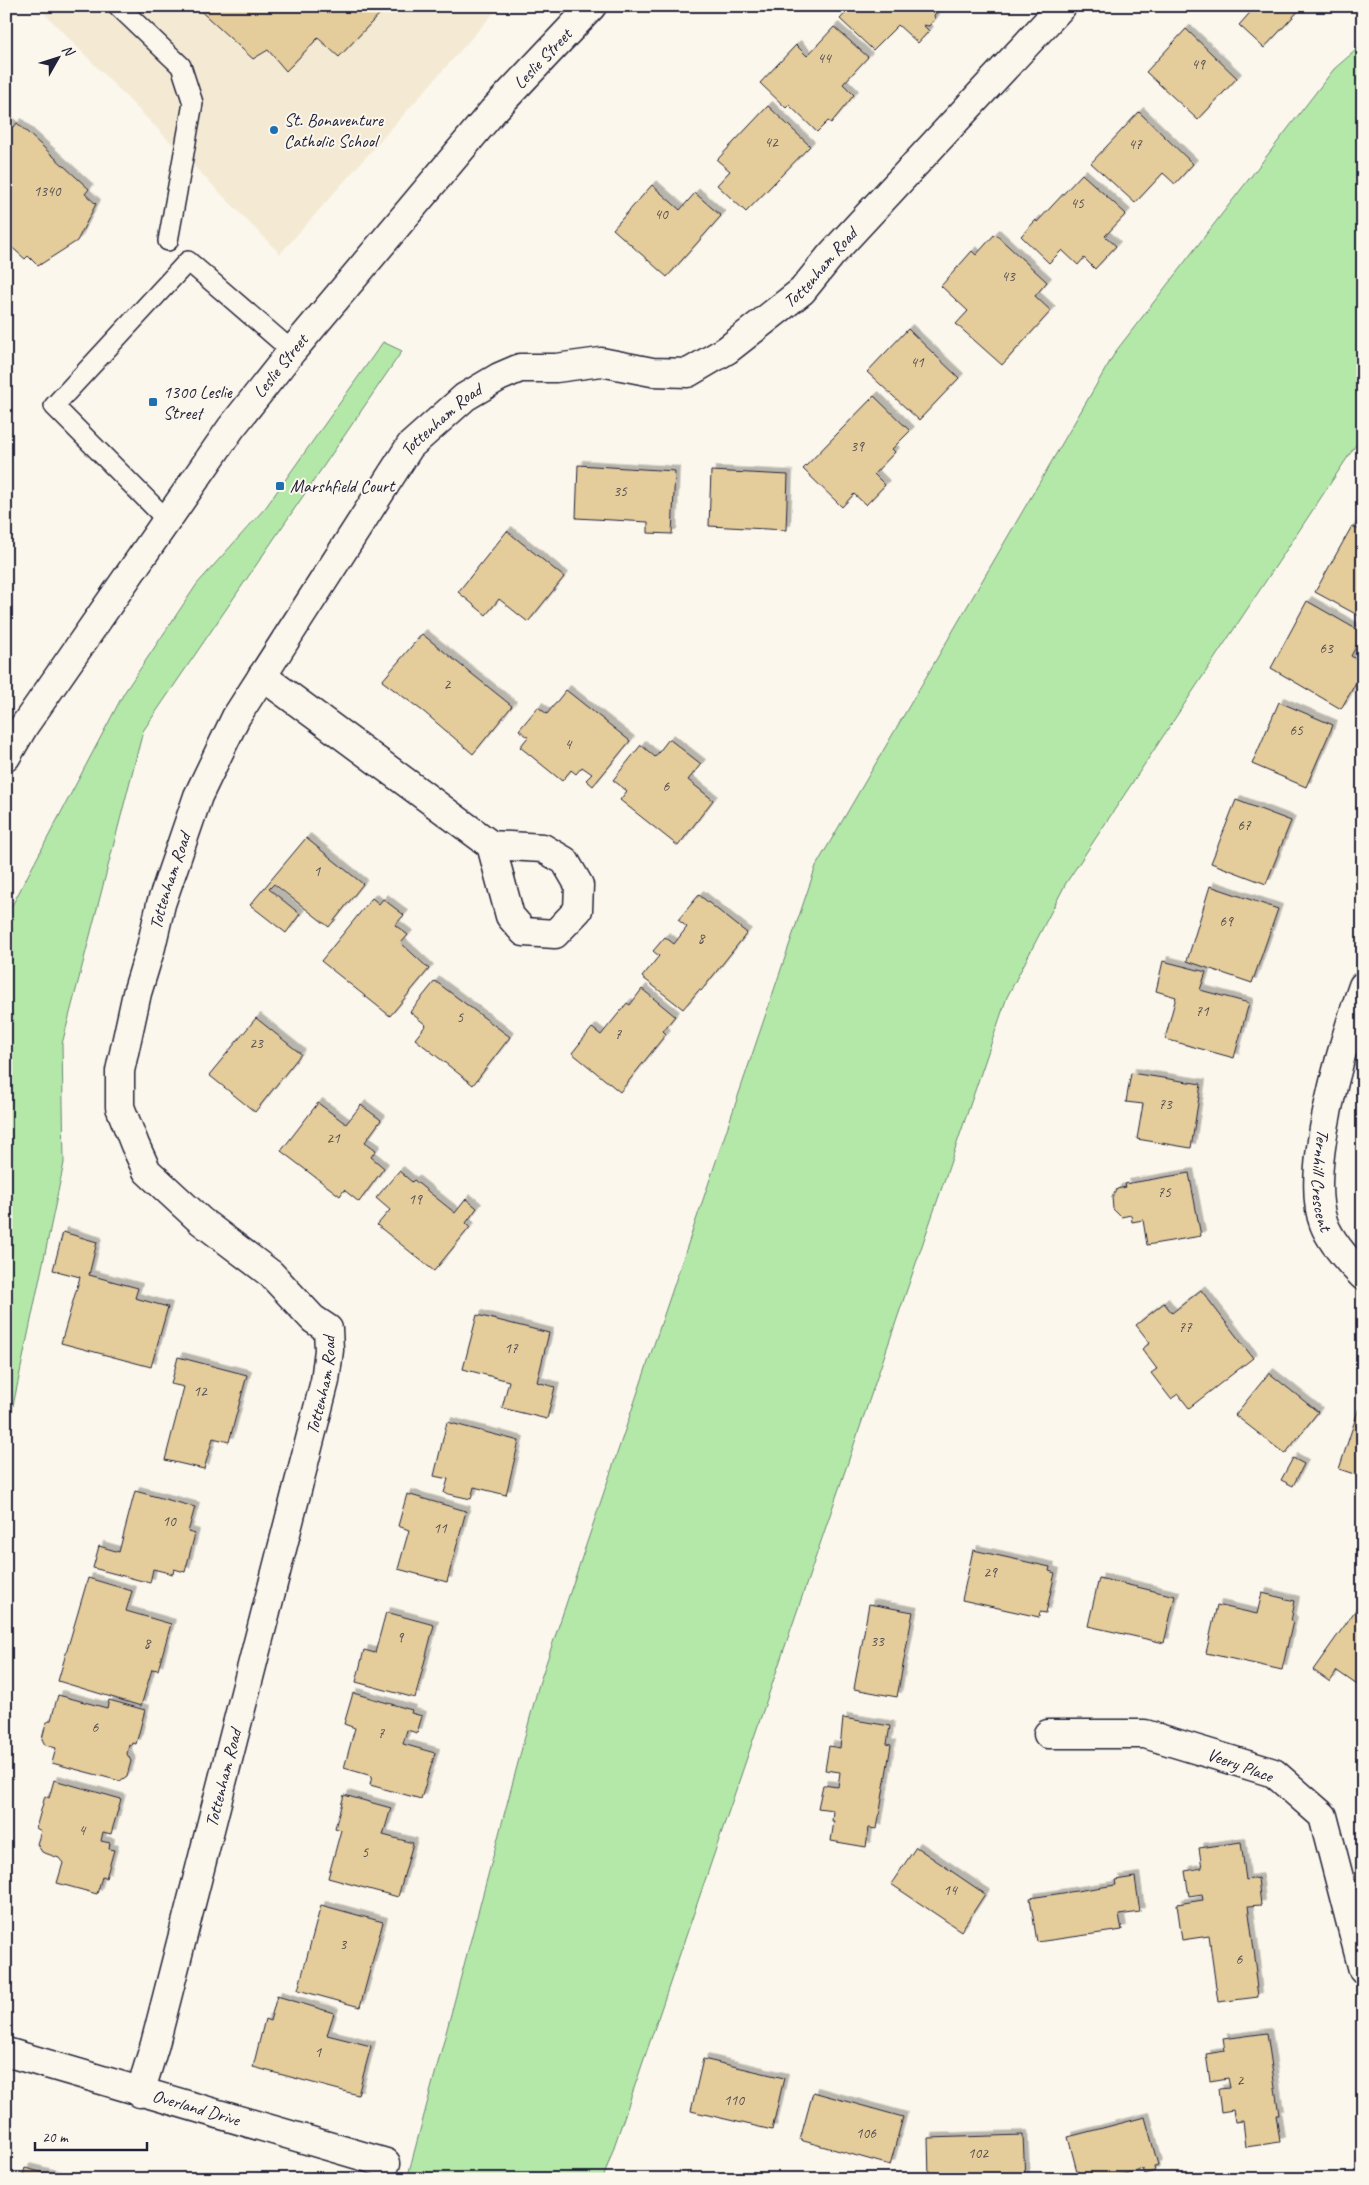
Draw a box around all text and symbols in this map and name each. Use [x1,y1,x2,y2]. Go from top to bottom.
street label: Leslie Street [509,22,578,93]
north arrow [32,32,82,82]
text: N [58,41,79,61]
house number: 44 [817,49,832,68]
house number: 49 [1191,55,1206,74]
place label: St. Bonaventure Catholic School [284,109,384,152]
marker: St. Bonaventure Catholic School [268,124,280,136]
house number: 42 [764,133,779,152]
house number: 47 [1128,135,1143,154]
house number: 1340 [33,182,62,201]
house number: 45 [1070,194,1085,213]
house number: 40 [654,205,669,224]
street label: Tottenham Road [779,221,864,312]
house number: 43 [1001,267,1016,286]
street label: Leslie Street [248,328,314,402]
house number: 41 [910,353,925,372]
street label: Tottenham Road [396,377,488,460]
place label: 1300 Leslie Street [163,381,233,424]
marker: 1300 Leslie Street [147,396,159,408]
house number: 39 [850,437,865,456]
place label: Marshfield Court [290,475,396,497]
marker: Marshfield Court [274,480,286,492]
house number: 35 [613,482,628,501]
house number: 63 [1319,639,1334,658]
house number: 2 [444,675,452,694]
house number: 65 [1289,721,1304,740]
house number: 4 [565,735,573,754]
house number: 6 [663,777,671,796]
house number: 67 [1237,816,1252,835]
street label: Tottenham Road [144,827,197,931]
house number: 1 [314,862,322,881]
house number: 69 [1219,912,1234,931]
house number: 8 [698,929,706,948]
house number: 71 [1195,1002,1210,1021]
house number: 5 [457,1008,465,1027]
house number: 7 [615,1025,623,1044]
house number: 23 [249,1034,264,1053]
house number: 73 [1158,1095,1173,1114]
street label: Ternhill Crescent [1307,1128,1338,1237]
house number: 21 [326,1129,341,1148]
house number: 75 [1157,1183,1172,1202]
house number: 19 [408,1190,423,1209]
house number: 77 [1178,1318,1193,1337]
street label: Tottenham Road [301,1332,340,1437]
house number: 17 [504,1339,519,1358]
house number: 12 [193,1382,208,1401]
house number: 10 [162,1512,177,1531]
house number: 11 [433,1519,448,1538]
house number: 29 [983,1563,998,1582]
house number: 9 [397,1628,405,1647]
house number: 33 [870,1632,885,1651]
house number: 8 [144,1634,152,1653]
house number: 6 [92,1718,100,1737]
street label: Tottenham Road [200,1724,247,1829]
house number: 7 [378,1724,386,1743]
street label: Veery Place [1204,1743,1277,1787]
house number: 4 [79,1821,87,1840]
house number: 5 [362,1843,370,1862]
house number: 14 [943,1881,958,1900]
house number: 3 [340,1935,348,1954]
house number: 6 [1236,1950,1244,1969]
house number: 1 [315,2043,323,2062]
house number: 2 [1237,2071,1245,2090]
street label: Overland Drive [150,2084,243,2131]
house number: 110 [724,2091,745,2110]
scale bar [35,2120,148,2152]
house number: 106 [856,2124,877,2143]
text: 20 m [42,2128,69,2147]
house number: 102 [968,2144,989,2163]

